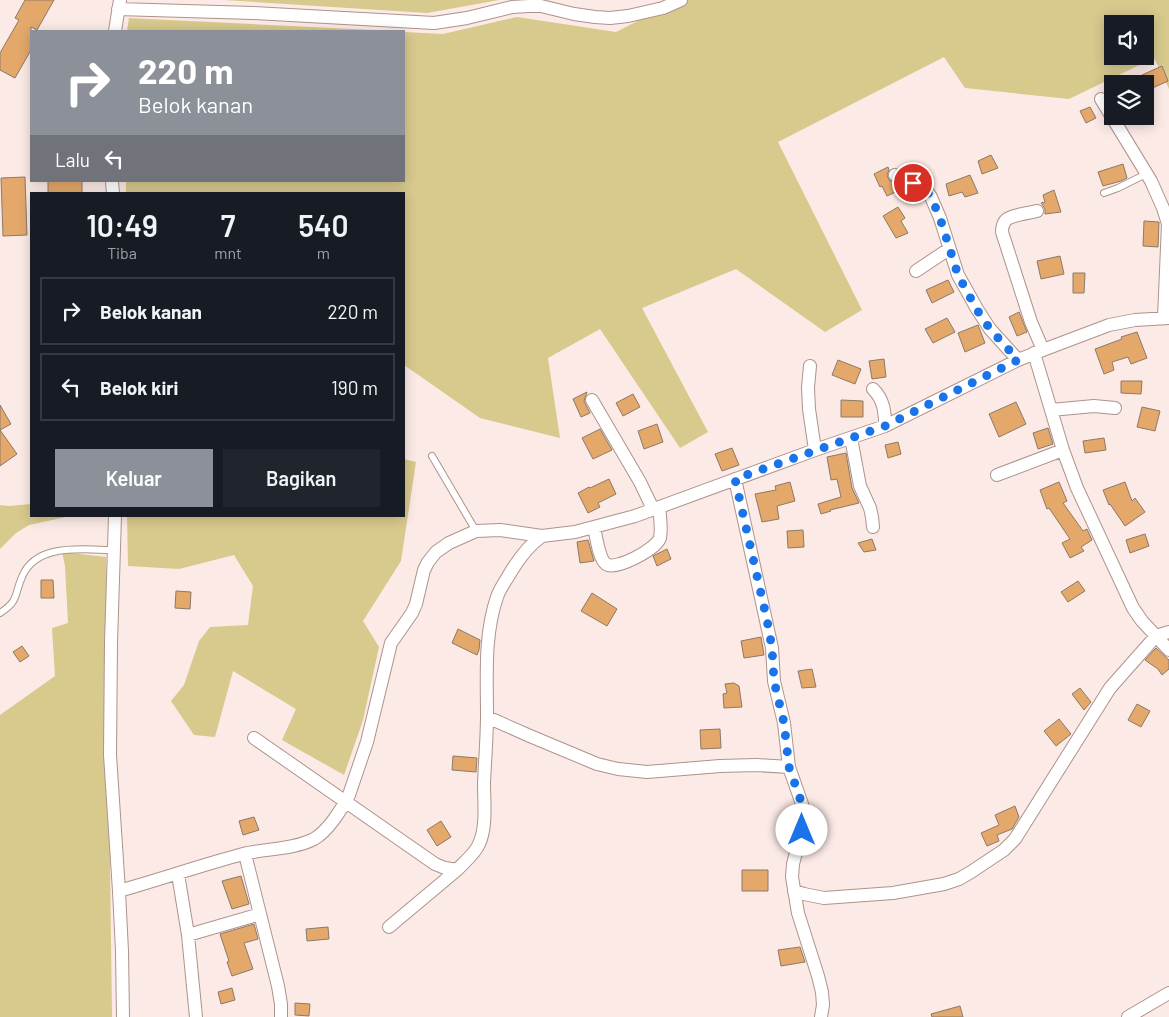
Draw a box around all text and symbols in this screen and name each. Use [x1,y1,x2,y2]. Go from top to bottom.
map controls [1104,15,1154,125]
button: sound [1104,15,1154,65]
text: 220 m [138,49,233,91]
icon: right [55,50,120,115]
button: layers [1104,75,1154,125]
text: Belok kanan [138,91,253,117]
icon: left [100,145,128,173]
text: Lalu [55,148,90,171]
pin [892,162,934,204]
icon: arrive [899,169,927,197]
text: 10:49 [86,207,158,243]
text: 7 [221,207,235,243]
text: 540 [298,207,349,243]
text: Tiba [107,243,137,262]
text: mnt [214,243,242,262]
text: m [317,243,330,262]
icon: right [57,297,85,325]
text: Belok kanan [100,300,202,323]
text: 220 m [327,300,378,323]
icon: left [57,373,85,401]
text: Belok kiri [100,376,178,399]
text: 190 m [331,376,378,399]
button: Keluar [55,449,213,507]
button: Bagikan [223,449,380,507]
position arrow [775,803,827,855]

